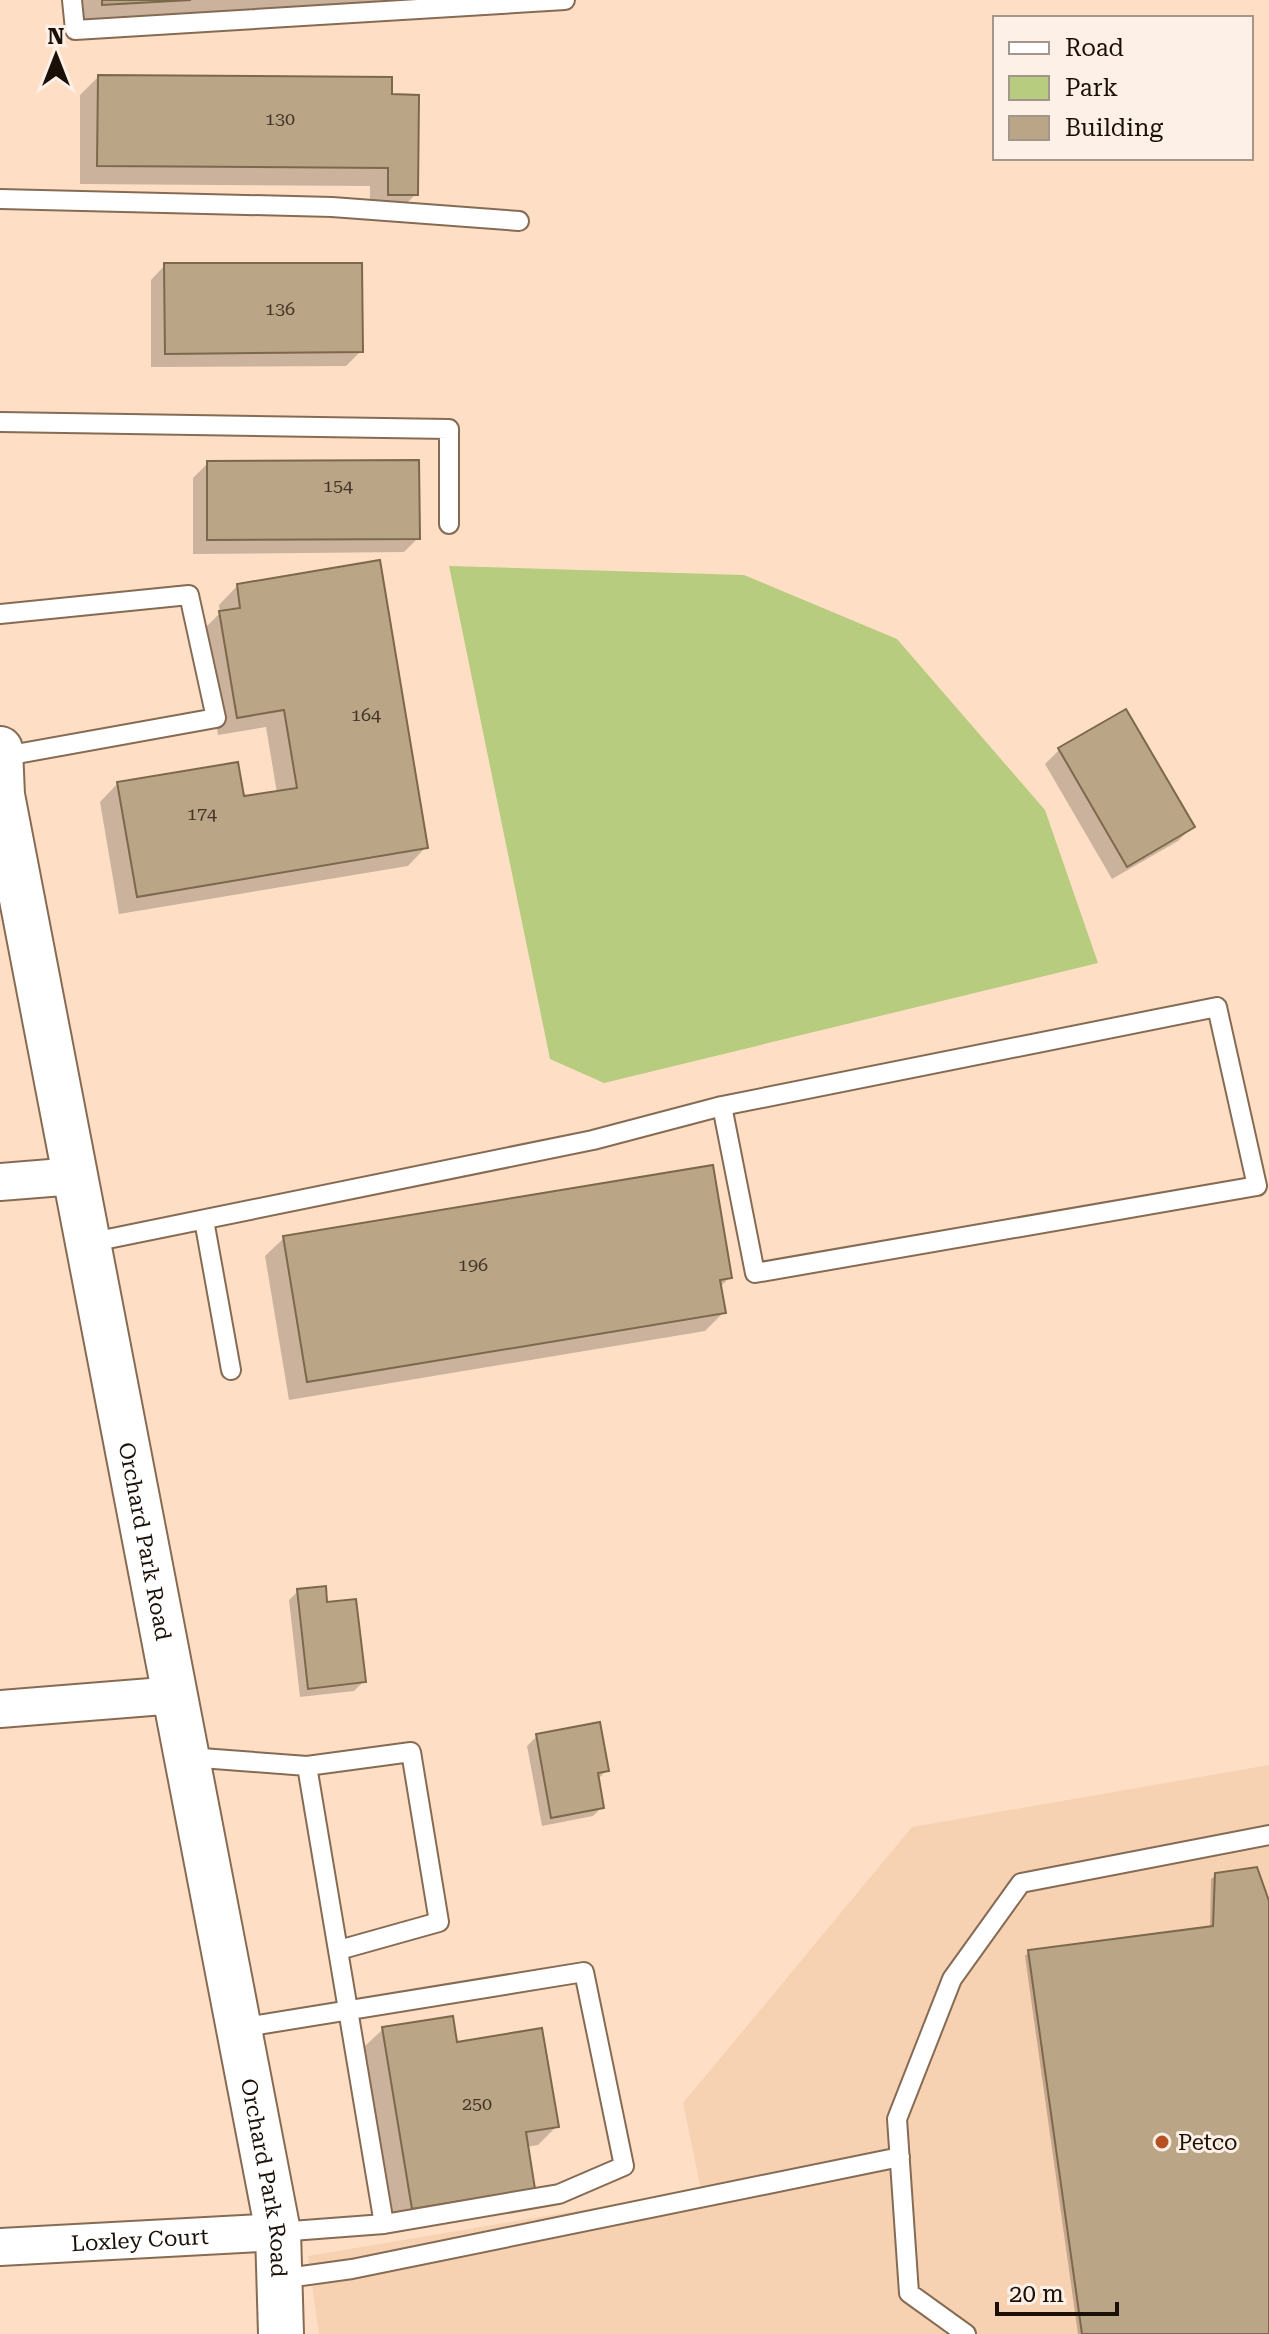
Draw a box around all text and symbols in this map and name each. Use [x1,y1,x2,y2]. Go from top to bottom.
north arrow [16,16,96,96]
legend [993,16,1253,160]
text: N [48,24,65,49]
text: Road [1065,34,1124,62]
text: Park [1065,74,1118,102]
house number: 130 [265,108,295,129]
text: Building [1065,114,1163,142]
house number: 136 [265,298,295,319]
house number: 154 [323,475,353,496]
house number: 164 [351,704,381,725]
house number: 174 [187,803,217,824]
house number: 196 [458,1254,488,1275]
street label: Orchard Park Road [114,1440,177,1643]
street label: Orchard Park Road [236,2076,292,2278]
house number: 250 [462,2093,492,2114]
place label: Petco [1178,2130,1238,2155]
marker: Petco [1153,2133,1171,2151]
street label: Loxley Court [70,2223,209,2256]
scale bar [997,2266,1117,2316]
text: 20 m [1009,2280,1064,2308]

